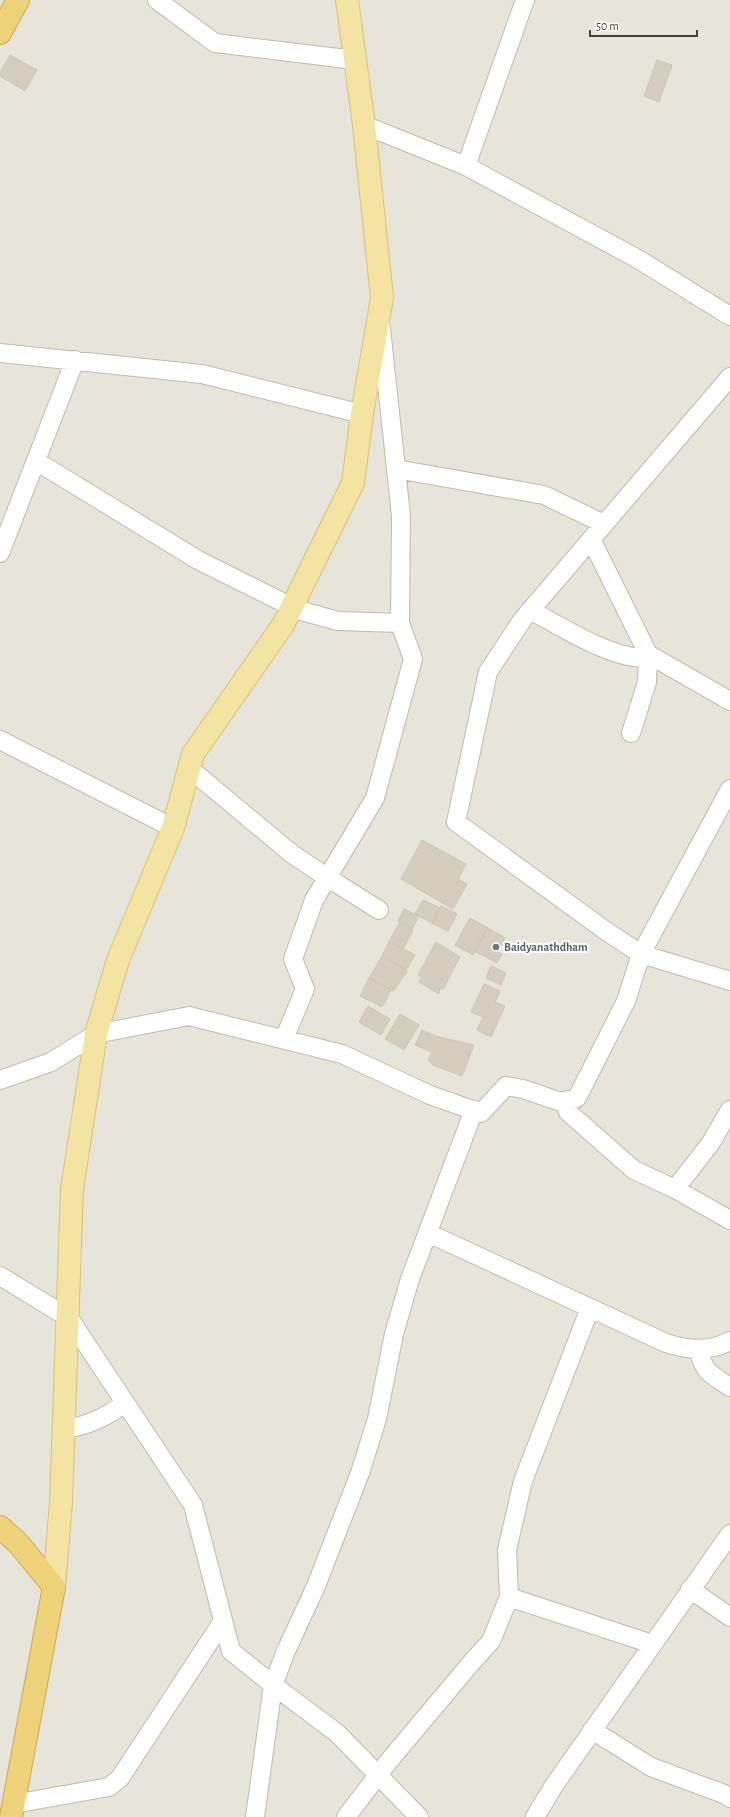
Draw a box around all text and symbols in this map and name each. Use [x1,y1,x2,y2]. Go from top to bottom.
scale bar [590,12,697,38]
text: 50 m [596,20,619,32]
place label: Baidyanathdham [504,941,588,954]
marker: Baidyanathdham [491,942,501,952]

